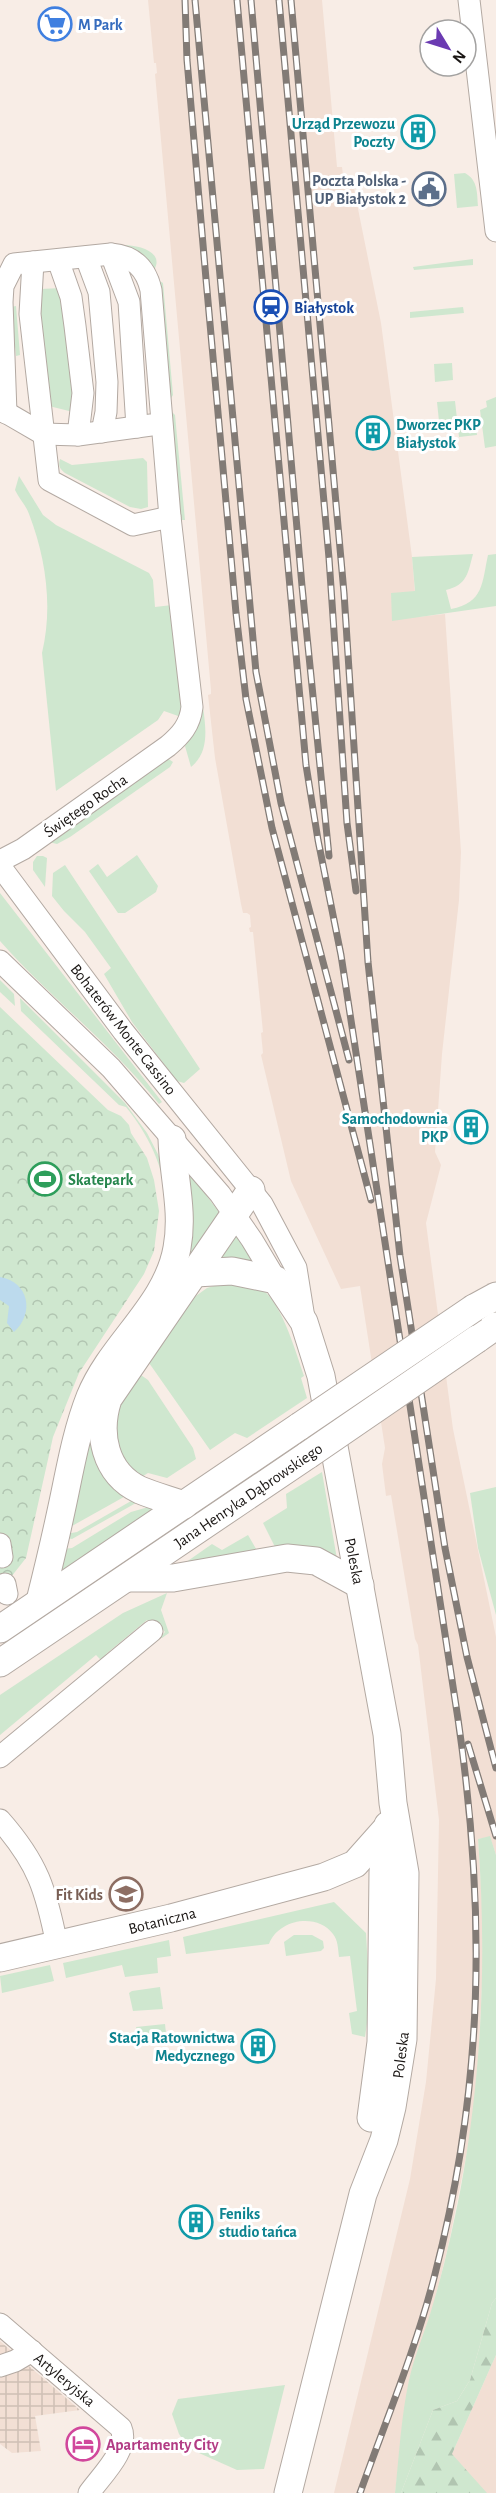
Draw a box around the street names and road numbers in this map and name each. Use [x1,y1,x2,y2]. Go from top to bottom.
street label: Świętego Rocha [39,769,130,840]
street label: Bohaterów Monte Cassino [67,961,179,1098]
street label: Jana Henryka Dąbrowskiego [172,1440,326,1552]
street label: Poleska [342,1537,366,1586]
street label: Botaniczna [127,1905,198,1937]
street label: Poleska [390,2031,412,2079]
street label: Artyleryjska [30,2350,98,2411]

